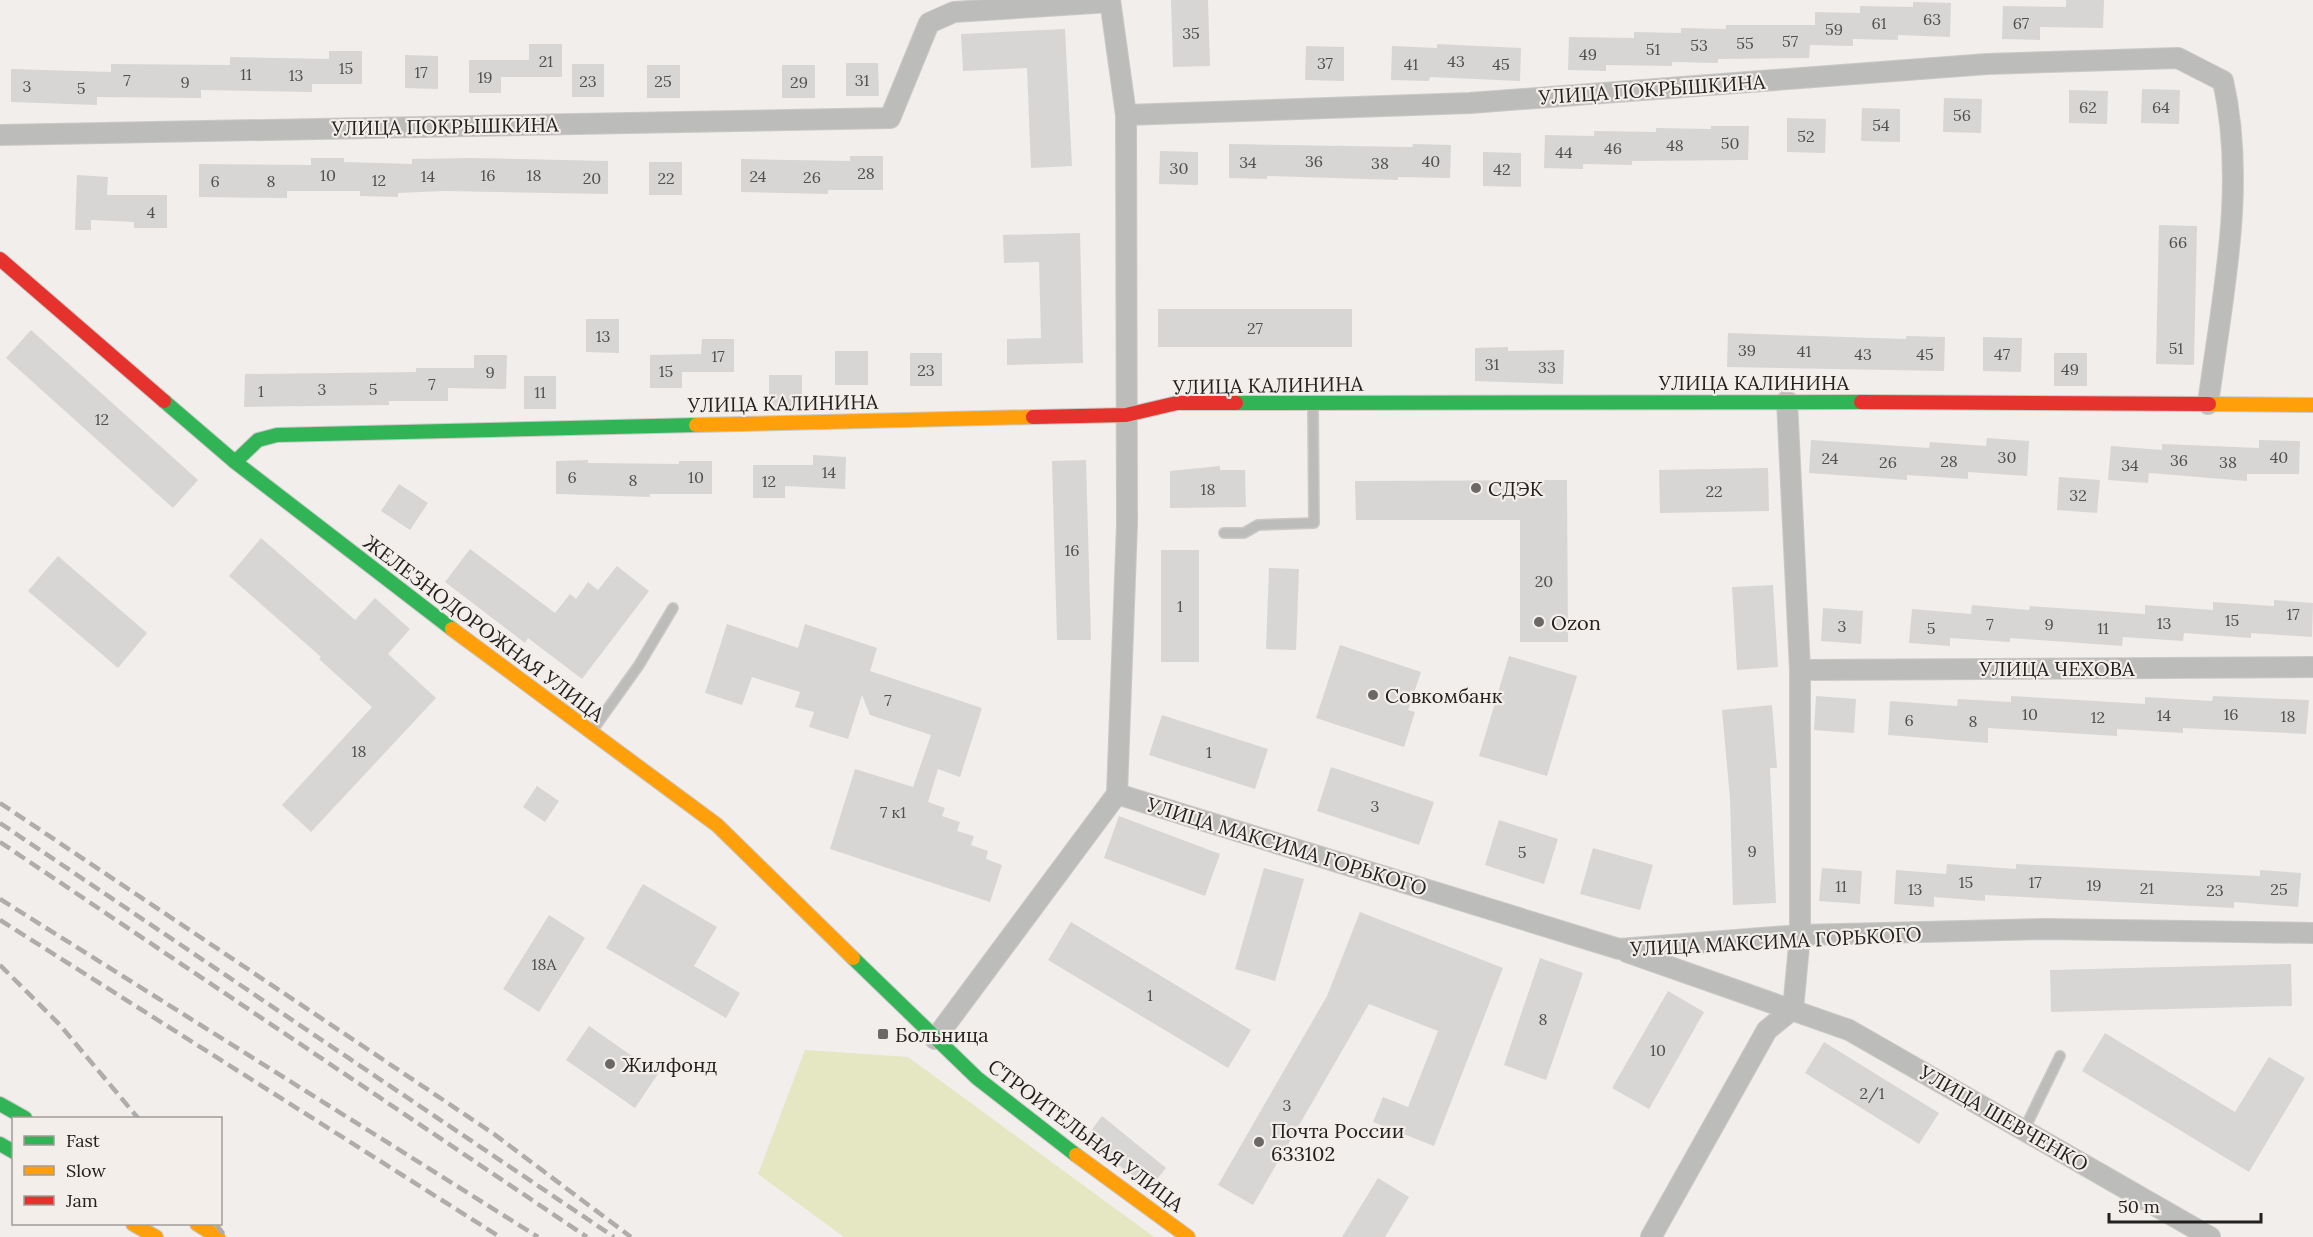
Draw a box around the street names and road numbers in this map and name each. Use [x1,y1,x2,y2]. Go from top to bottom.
street label: УЛИЦА ПОКРЫШКИНА [1537,69,1767,109]
street label: УЛИЦА ПОКРЫШКИНА [330,112,559,140]
street label: УЛИЦА КАЛИНИНА [1658,370,1850,395]
street label: УЛИЦА КАЛИНИНА [1172,371,1364,399]
street label: УЛИЦА КАЛИНИНА [687,389,879,417]
street label: ЖЕЛЕЗНОДОРОЖНАЯ УЛИЦА [359,529,610,727]
street label: УЛИЦА ЧЕХОВА [1979,656,2135,681]
street label: УЛИЦА МАКСИМА ГОРЬКОГО [1143,791,1430,901]
street label: УЛИЦА МАКСИМА ГОРЬКОГО [1629,921,1922,961]
street label: СТРОИТЕЛЬНАЯ УЛИЦА [983,1053,1189,1217]
street label: УЛИЦА ШЕВЧЕНКО [1914,1059,2093,1177]

